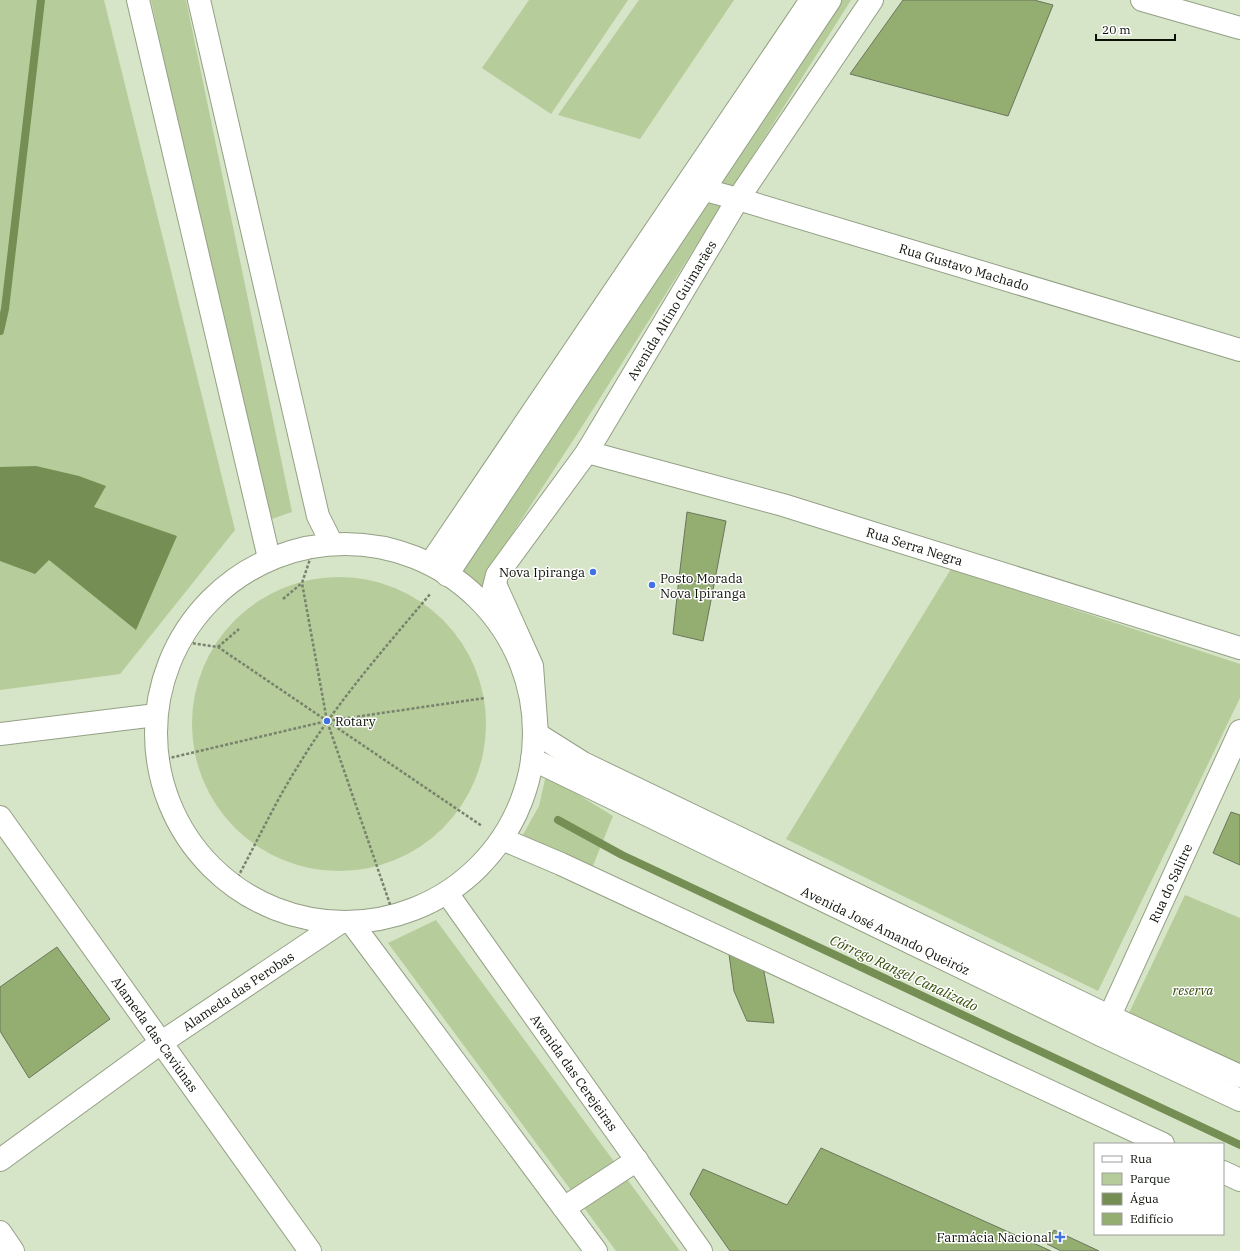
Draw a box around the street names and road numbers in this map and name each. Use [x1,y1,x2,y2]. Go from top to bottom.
street label: Avenida Altino Guimarães [623,237,720,383]
street label: Rua Gustavo Machado [897,239,1031,295]
street label: Rua Serra Negra [864,523,965,569]
street label: Rua do Salitre [1145,841,1196,925]
street label: Avenida José Amando Queiróz [798,882,973,979]
street label: Alameda das Perobas [179,947,297,1035]
street label: Alameda das Caviúnas [108,973,202,1095]
street label: Avenida das Cerejeiras [527,1011,622,1134]

